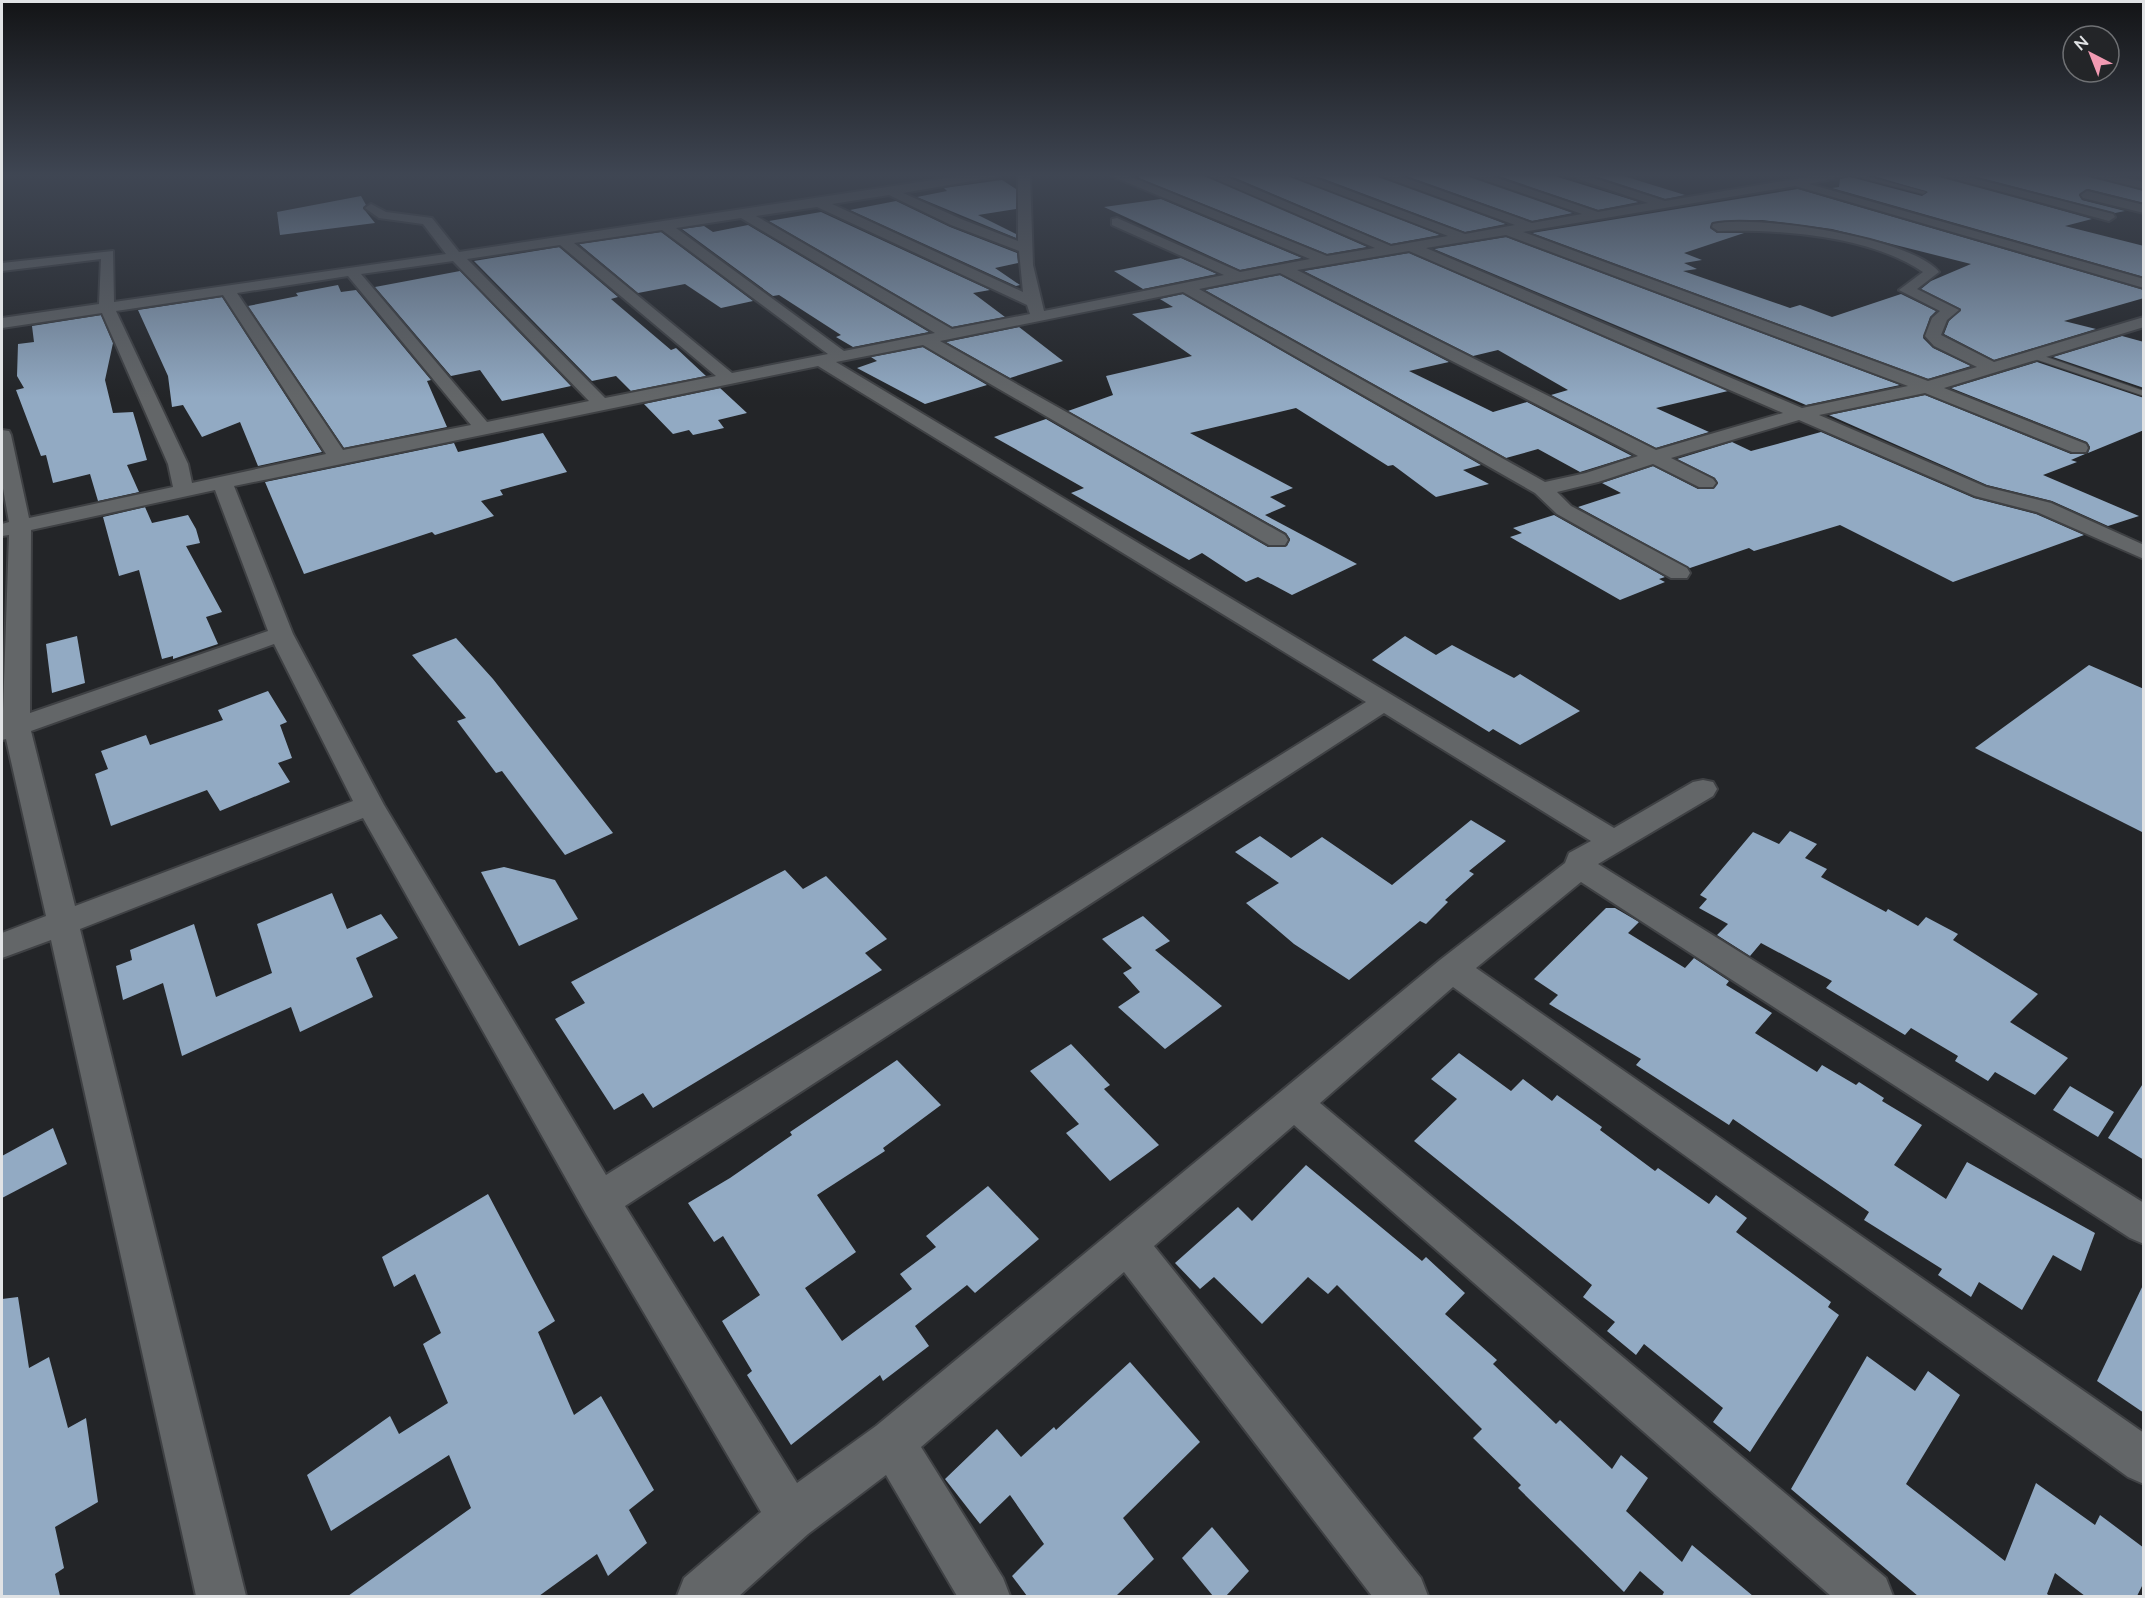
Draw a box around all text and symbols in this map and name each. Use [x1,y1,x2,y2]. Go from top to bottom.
north arrow [2061,24,2121,84]
text: N [2070,31,2092,54]

